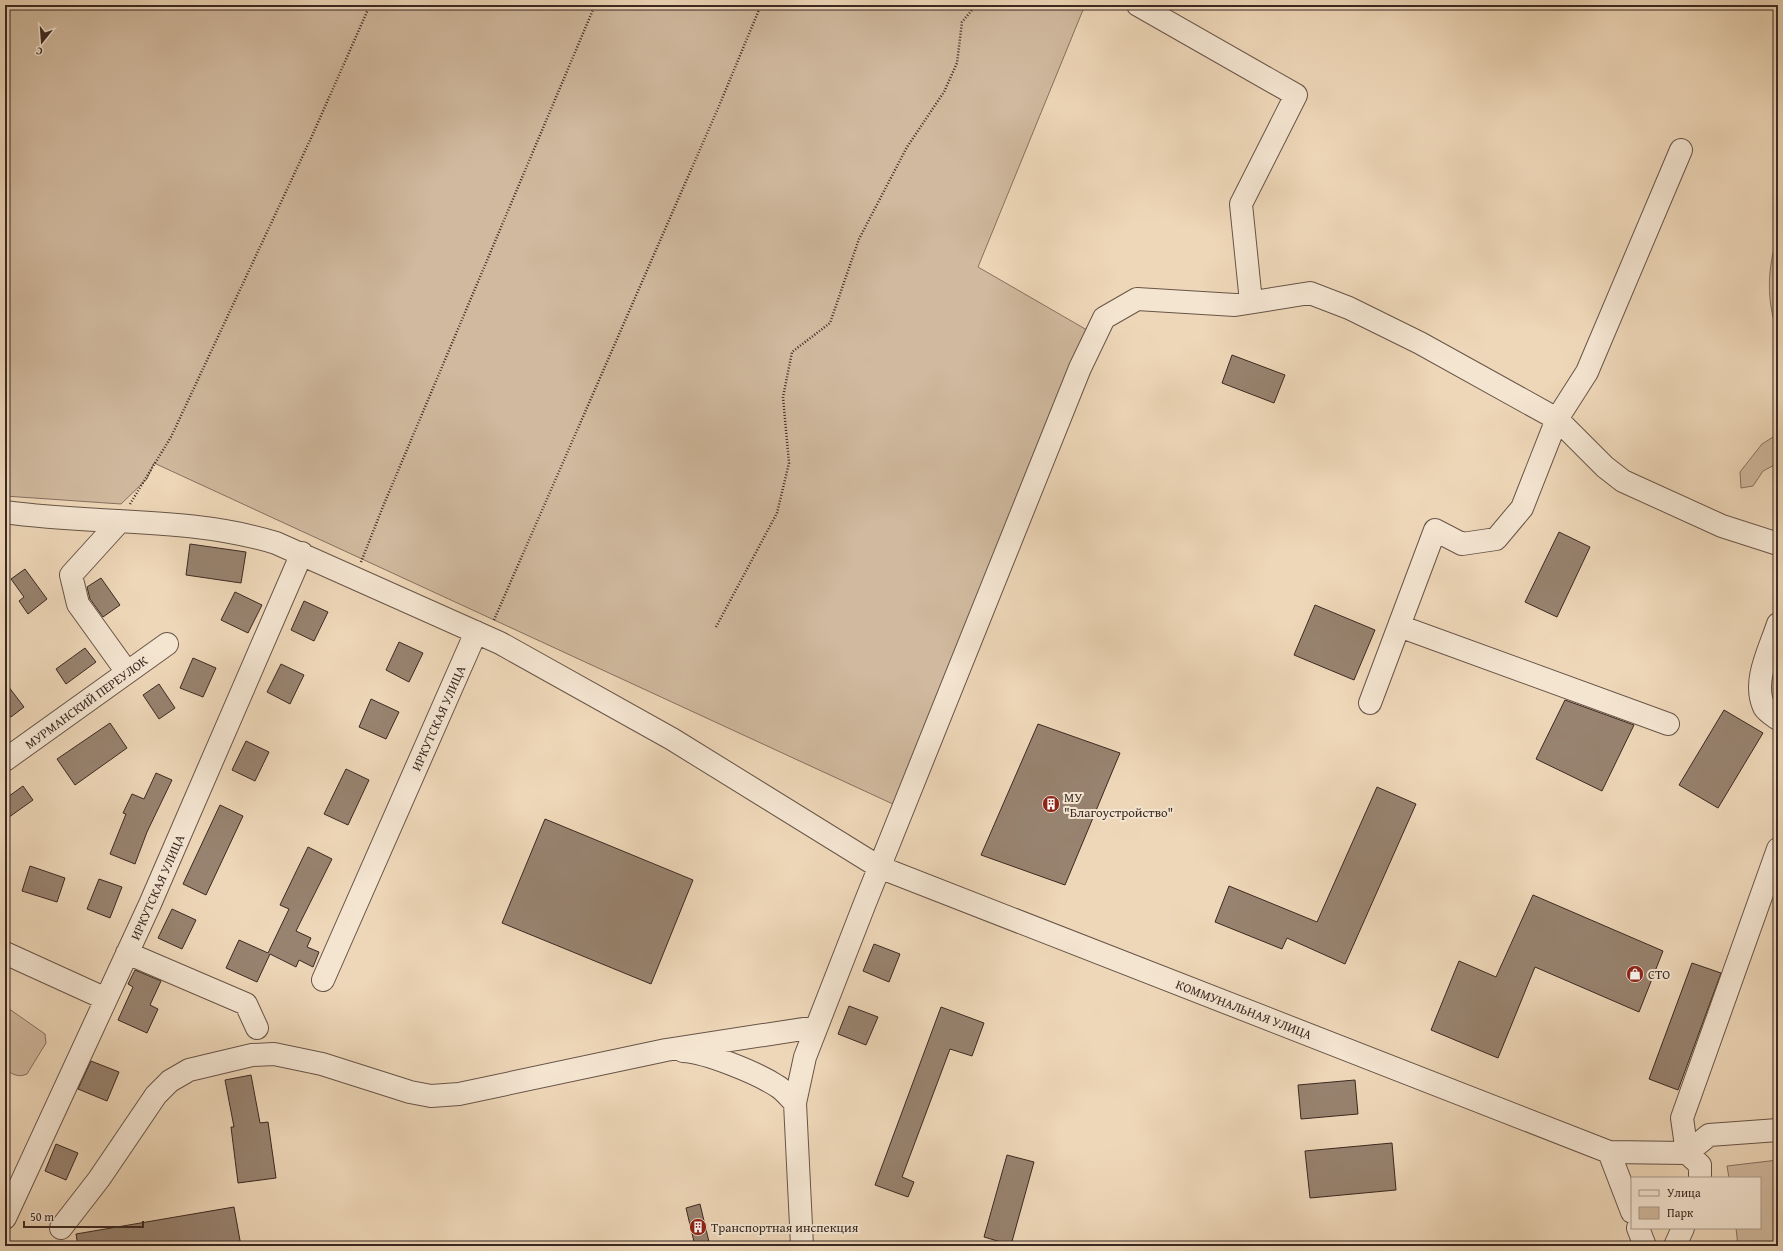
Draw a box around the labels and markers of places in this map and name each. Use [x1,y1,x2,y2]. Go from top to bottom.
place label: МУ "Благоустройство" [1064,788,1173,822]
building icon: МУ "Благоустройство" [1041,794,1061,814]
shop icon: СТО [1625,964,1645,984]
place label: СТО [1648,965,1670,984]
building icon: Транспортная инспекция [688,1217,708,1237]
place label: Транспортная инспекция [711,1218,859,1237]

